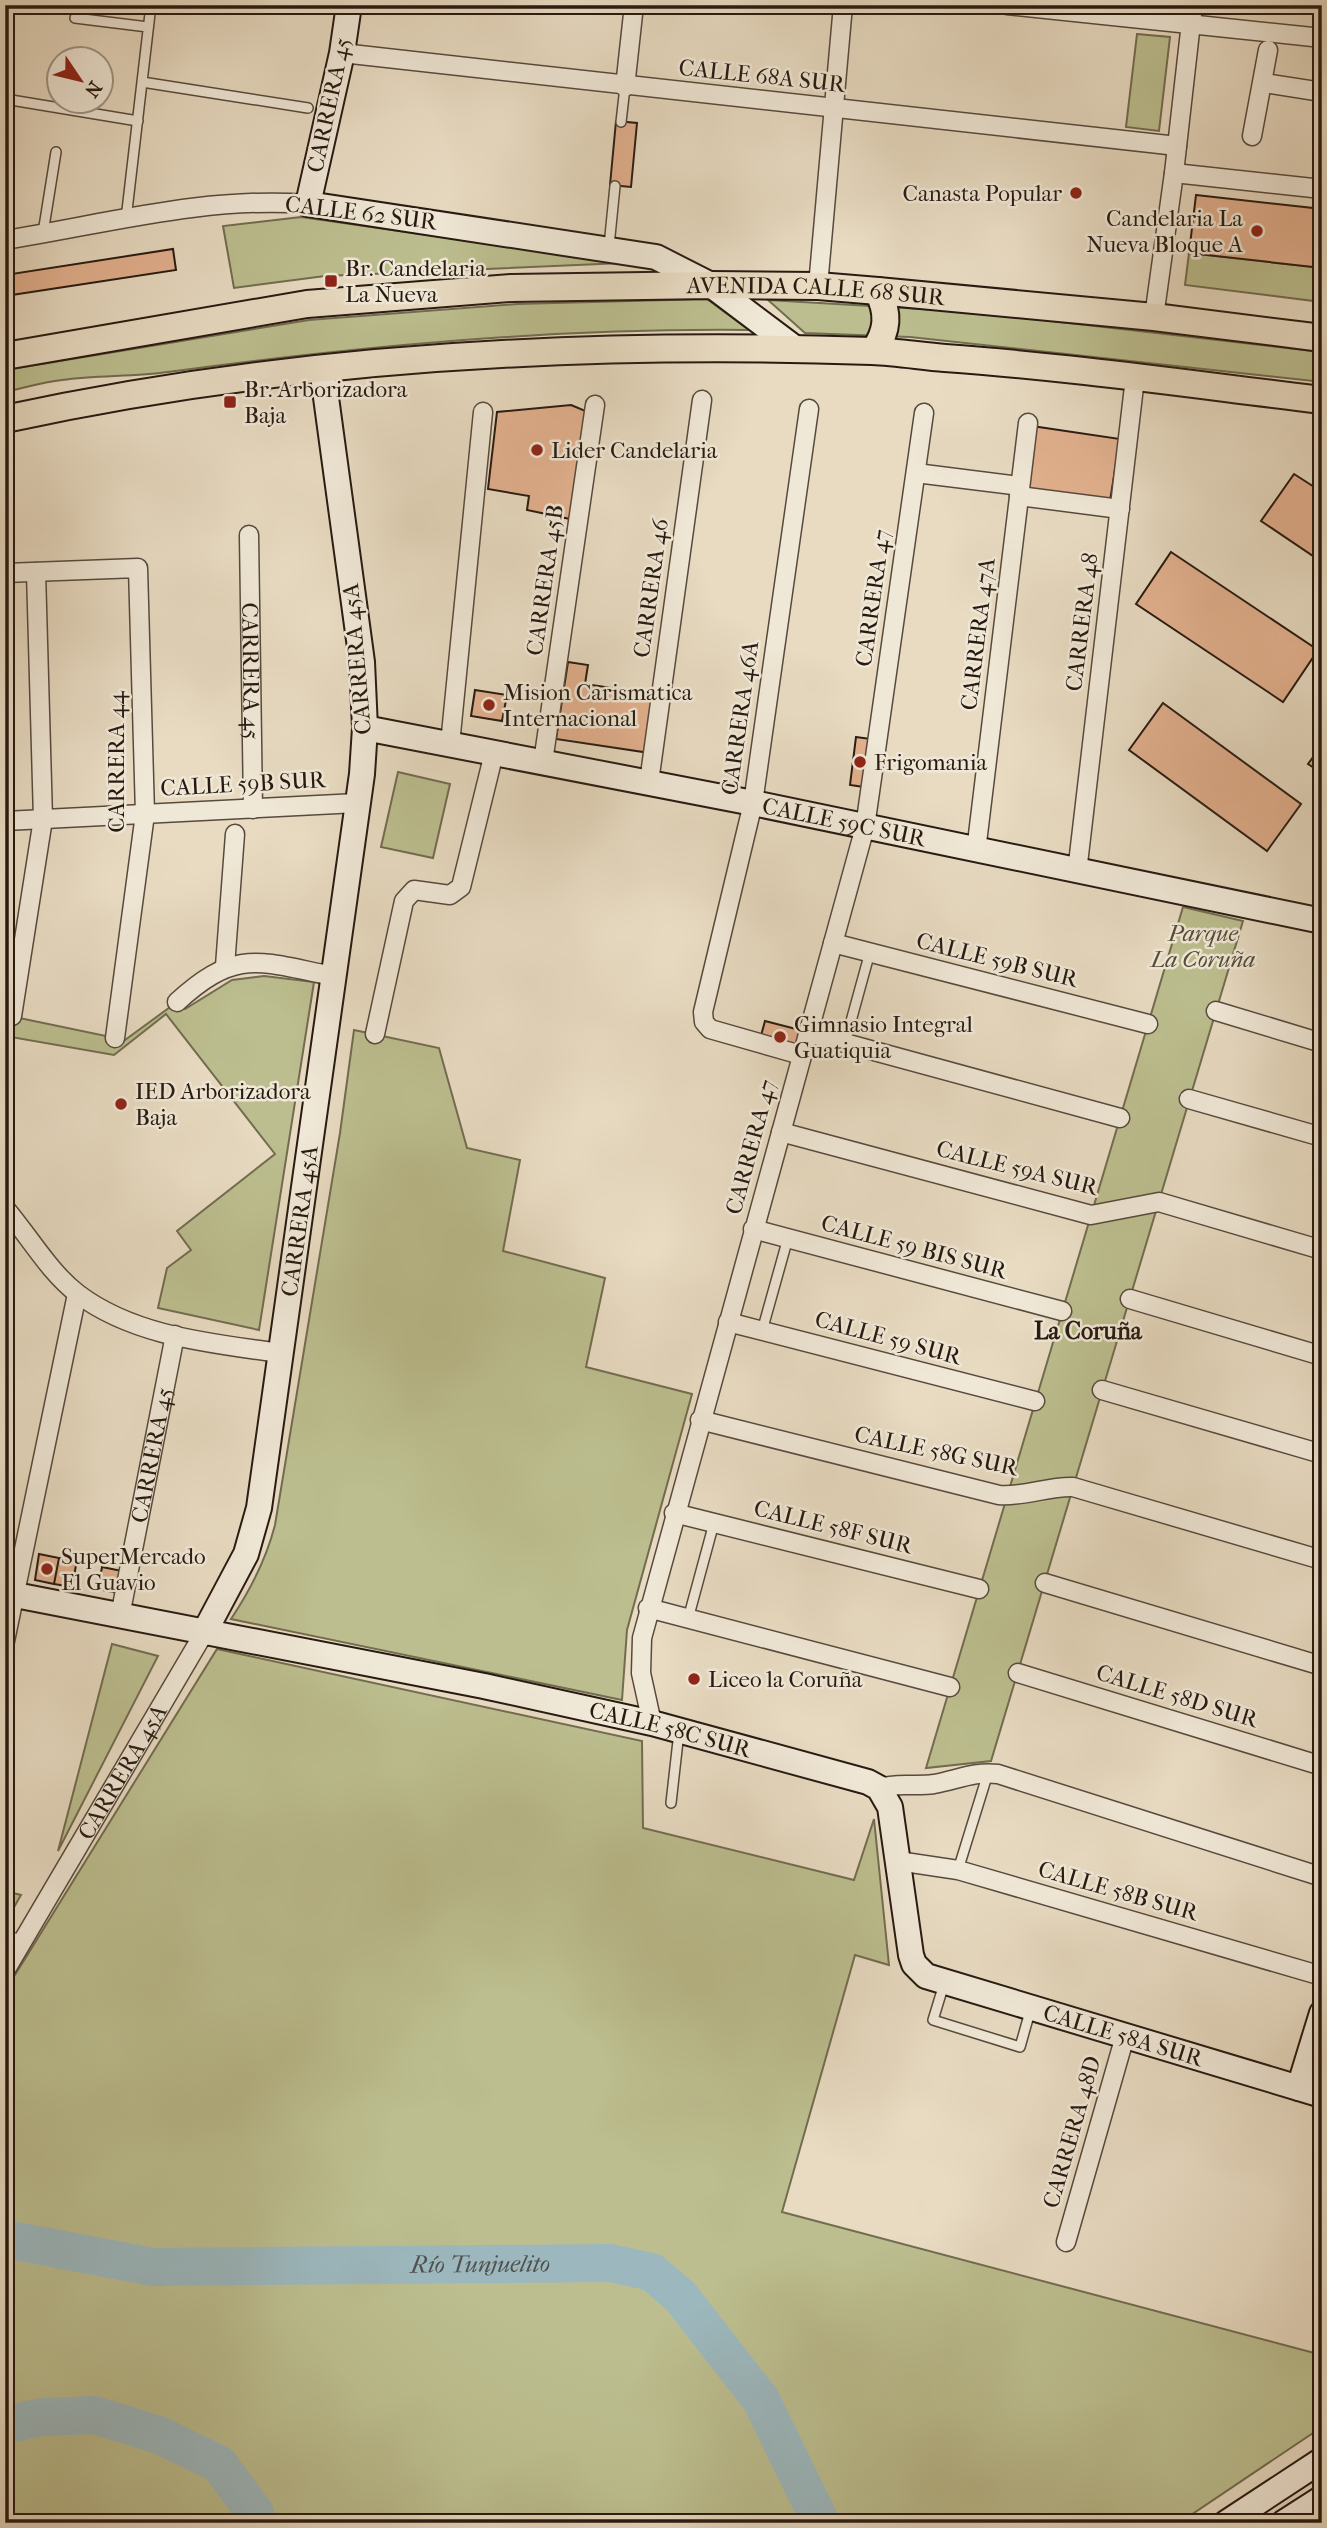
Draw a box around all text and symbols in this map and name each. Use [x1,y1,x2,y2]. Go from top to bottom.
street label: CARRERA 45 [302,35,356,175]
north arrow [46,46,116,116]
street label: CALLE 68A SUR [677,54,848,98]
text: N [80,77,106,102]
place label: Canasta Popular [902,180,1062,207]
marker: Canasta Popular [1068,185,1084,201]
street label: CALLE 62 SUR [284,190,440,236]
place label: Candelaria La Nueva Bloque A [1086,205,1244,258]
marker: Candelaria La Nueva Bloque A [1249,223,1265,239]
place label: Br. Candelaria La Nueva [345,255,486,308]
street label: AVENIDA CALLE 68 SUR [686,271,947,311]
marker: Br. Candelaria La Nueva [323,273,339,289]
place label: Br. Arborizadora Baja [244,376,408,429]
marker: Br. Arborizadora Baja [222,394,238,410]
place label: Lider Candelaria [551,437,718,464]
marker: Lider Candelaria [529,442,545,458]
street label: CARRERA 45B [521,503,569,657]
street label: CARRERA 46 [628,516,674,659]
street label: CARRERA 47 [850,528,896,668]
street label: CARRERA 48 [1060,551,1104,693]
street label: CARRERA 47A [955,555,1001,712]
street label: CARRERA 45A [337,581,377,736]
street label: CARRERA 45 [236,602,265,740]
street label: CARRERA 46A [716,638,764,797]
place label: Mision Carismatica Internacional [503,679,693,732]
street label: CARRERA 44 [103,690,130,833]
marker: Mision Carismatica Internacional [481,697,497,713]
place label: Frigomania [874,749,988,776]
marker: Frigomania [852,754,868,770]
street label: CALLE 59B SUR [160,766,328,802]
street label: CALLE 59C SUR [760,792,929,852]
park label: Parque La Coruña [1149,920,1255,973]
street label: CALLE 59B SUR [914,927,1082,993]
place label: Gimnasio Integral Guatiquia [794,1011,973,1064]
marker: Gimnasio Integral Guatiquia [772,1029,788,1045]
street label: CARRERA 47 [720,1077,782,1217]
place label: IED Arborizadora Baja [135,1078,311,1131]
marker: IED Arborizadora Baja [113,1096,129,1112]
street label: CALLE 59A SUR [934,1135,1102,1201]
street label: CARRERA 45A [275,1143,323,1298]
street label: CALLE 59 BIS SUR [818,1209,1011,1285]
street label: CALLE 59 SUR [812,1305,965,1371]
district label: La Coruña [1034,1317,1143,1345]
street label: CARRERA 45 [125,1385,178,1525]
street label: CALLE 58G SUR [852,1421,1021,1482]
street label: CALLE 58F SUR [751,1494,916,1560]
place label: SuperMercado El Guavio [61,1543,206,1596]
marker: SuperMercado El Guavio [39,1561,55,1577]
street label: CALLE 58D SUR [1093,1659,1262,1734]
place label: Liceo la Coruña [708,1666,863,1693]
marker: Liceo la Coruña [686,1671,702,1687]
street label: CALLE 58C SUR [587,1696,755,1763]
street label: CARRERA 45A [72,1699,173,1844]
street label: CALLE 58B SUR [1035,1855,1202,1927]
street label: CALLE 58A SUR [1040,1999,1207,2072]
street label: CARRERA 48D [1037,2053,1107,2211]
water label: Río Tunjuelito [408,2250,550,2279]

